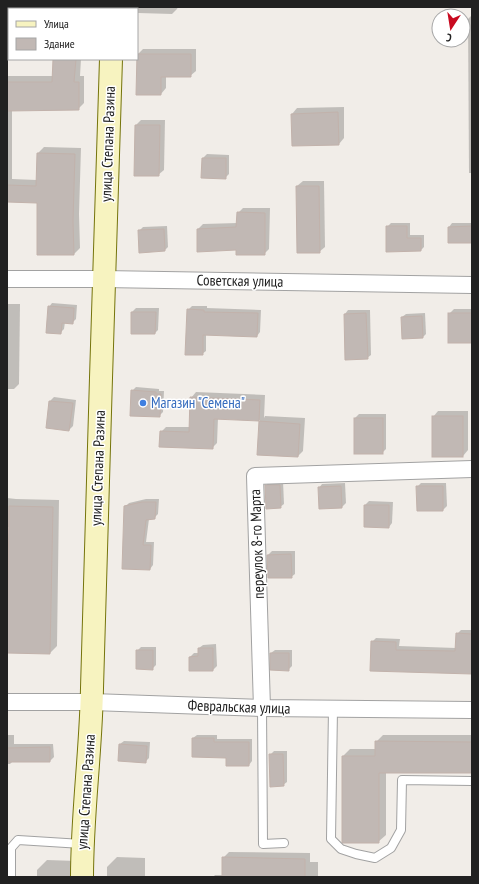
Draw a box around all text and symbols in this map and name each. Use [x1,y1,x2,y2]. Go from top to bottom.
legend [8,8,138,60]
north arrow [431,8,471,48]
text: Улица [44,16,69,31]
text: С [445,30,453,45]
text: Здание [44,36,75,51]
street label: улица Степана Разина [96,86,119,202]
street label: Советская улица [197,270,283,291]
place label: Магазин "Семена" [151,393,245,412]
marker: Магазин "Семена" [138,398,148,408]
street label: улица Степана Разина [86,410,109,526]
street label: переулок 8-го Марта [245,489,268,599]
street label: Февральская улица [187,695,291,718]
street label: улица Степана Разина [72,734,99,850]

